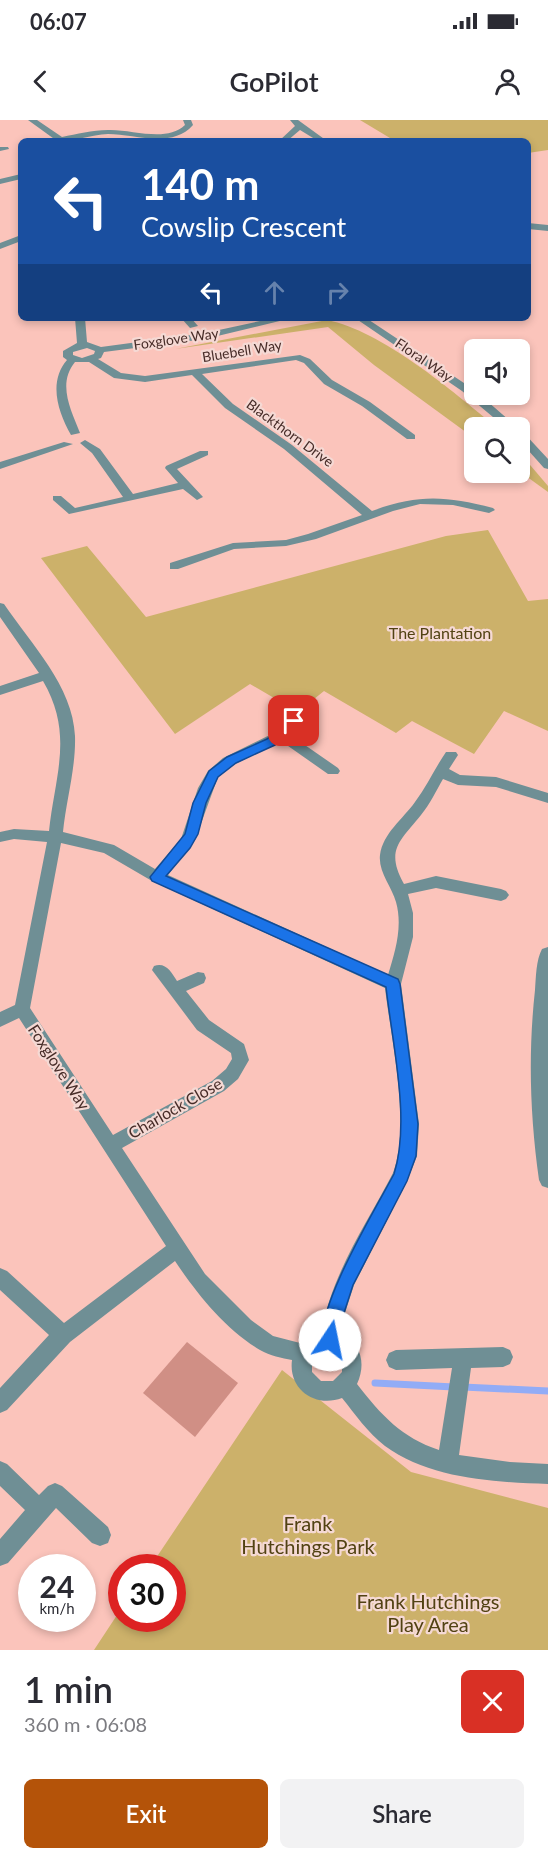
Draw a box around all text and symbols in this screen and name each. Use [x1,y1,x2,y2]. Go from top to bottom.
text: 06:07 [30,8,87,35]
icon: back [24,65,57,98]
text: GoPilot [229,65,319,98]
icon: person [491,65,524,98]
text: 140 m [141,159,259,209]
icon: left [42,162,120,240]
text: Cowslip Crescent [141,210,346,243]
icon: left [195,276,228,309]
icon: ahead [258,276,291,309]
icon: right [321,276,354,309]
street label: Foxglove Way [132,324,220,353]
street label: Floral Way [392,334,457,385]
street label: Bluebell Way [201,336,284,365]
map controls [464,339,530,483]
button: sound [464,339,530,405]
street label: Blackthorn Drive [243,395,337,470]
button: search [464,417,530,483]
park label: The Plantation [389,623,491,642]
pin [268,695,319,746]
icon: arrive [277,704,310,737]
street label: Foxglove Way [25,1020,94,1114]
street label: Charlock Close [125,1073,225,1142]
position arrow [298,1308,362,1372]
park label: Frank Hutchings Park [241,1511,375,1558]
speed limit sign: 30 [108,1554,186,1632]
text: 24 [40,1568,74,1604]
park label: Frank Hutchings Play Area [356,1589,500,1636]
text: km/h [39,1599,75,1617]
text: 1 min [24,1667,113,1711]
button: close [461,1670,524,1733]
text: 360 m · 06:08 [24,1712,147,1736]
button: Exit [24,1779,268,1848]
button: Share [280,1779,524,1848]

